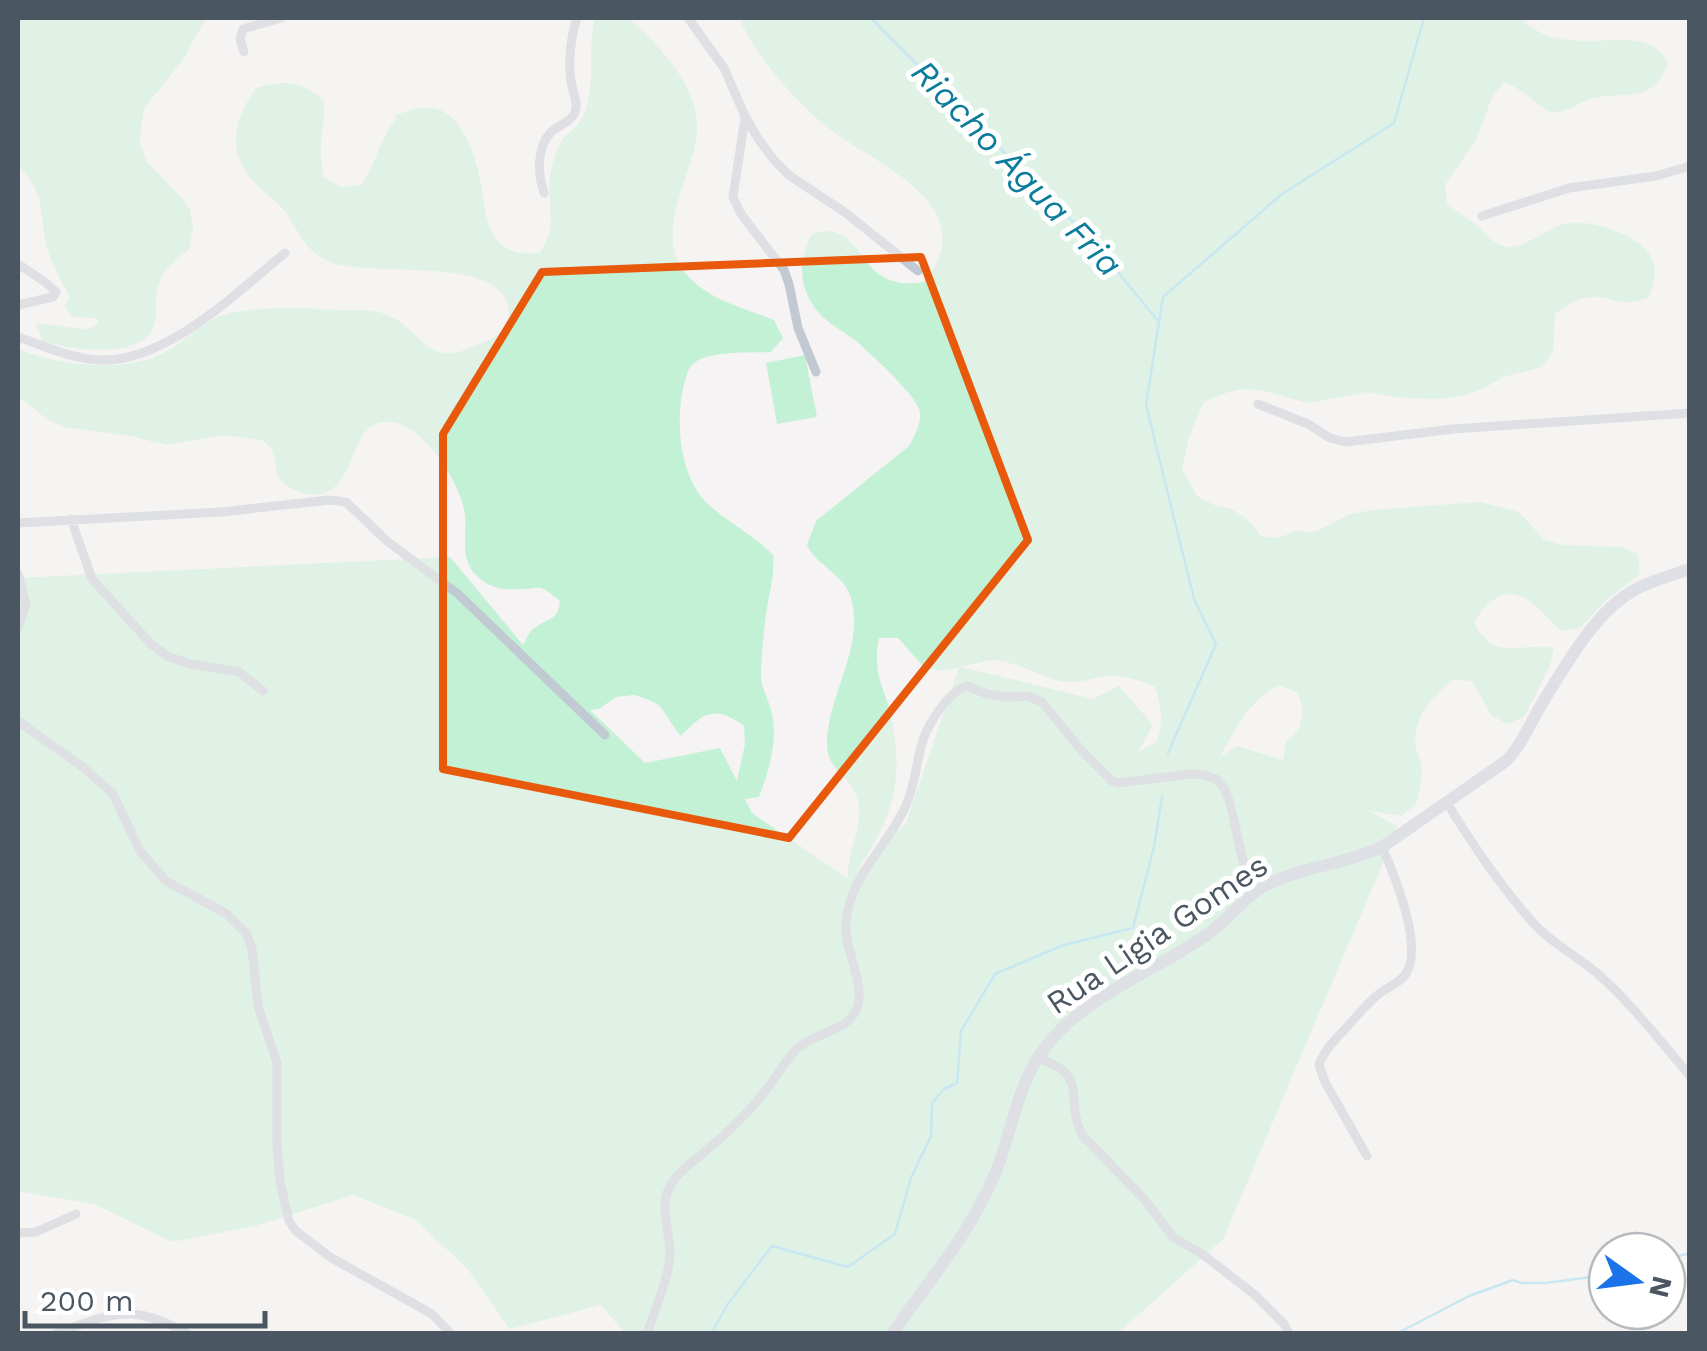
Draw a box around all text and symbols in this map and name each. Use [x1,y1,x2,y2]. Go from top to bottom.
water label: Riacho Água Fria [903,51,1131,285]
street label: Rua Ligia Gomes [1039,846,1275,1022]
north arrow [1587,1231,1687,1331]
scale bar [25,1266,265,1328]
text: N [1642,1273,1679,1301]
text: 200 m [40,1283,134,1318]

